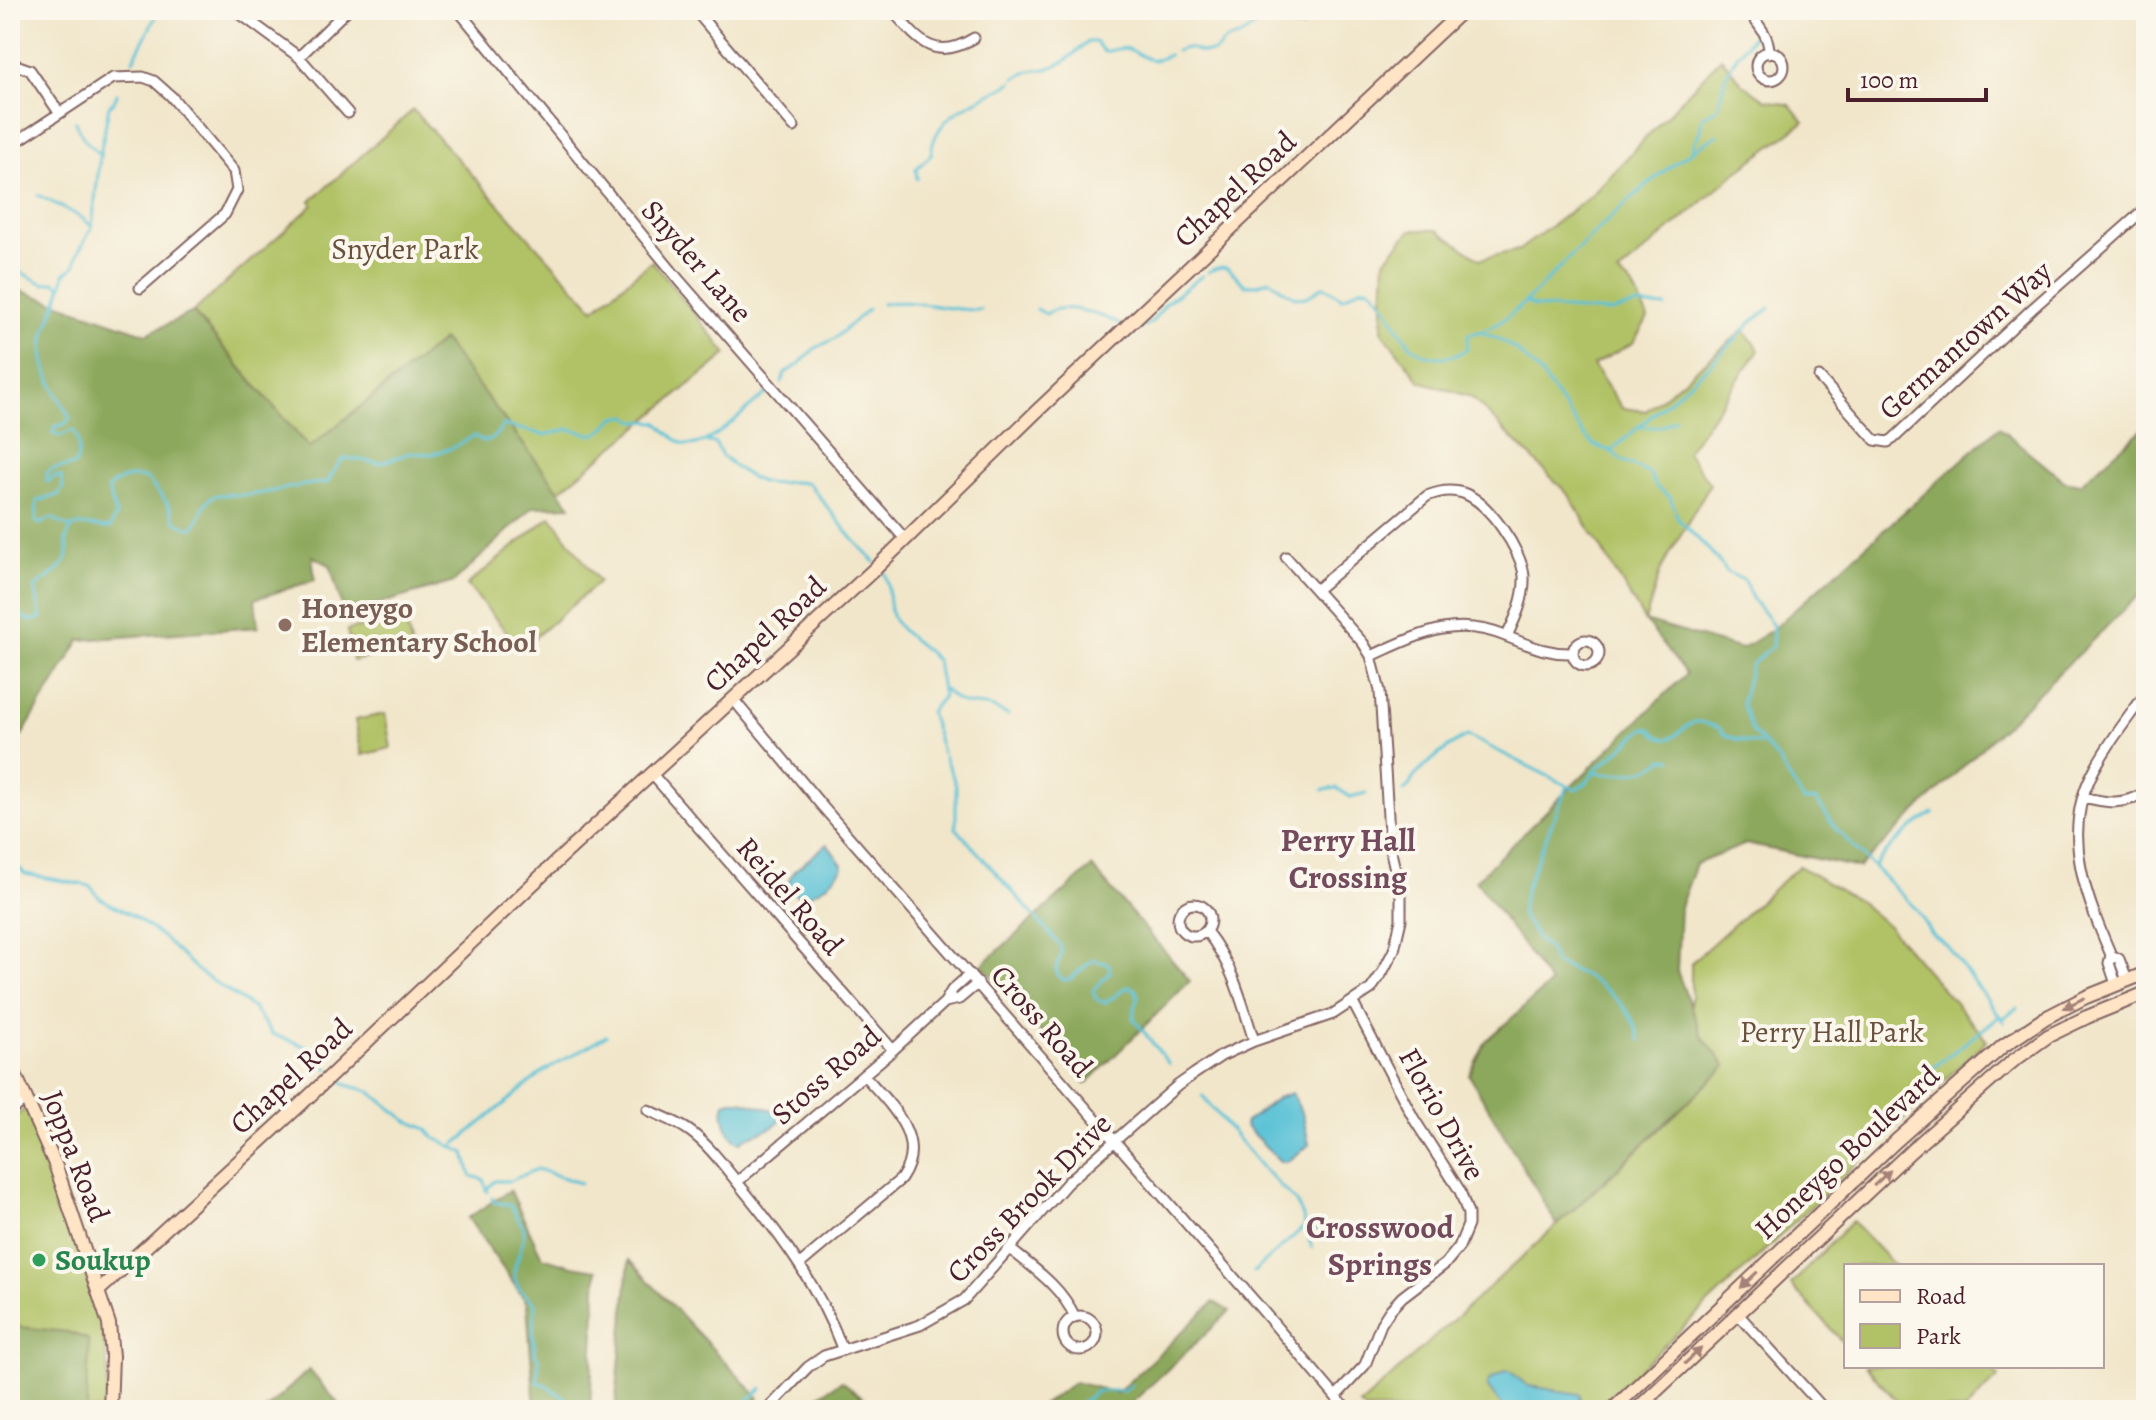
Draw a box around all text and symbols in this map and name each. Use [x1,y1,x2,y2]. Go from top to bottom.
scale bar [1848,52,1986,102]
text: 100 m [1860,64,1919,96]
street label: Chapel Road [1165,121,1306,256]
street label: Snyder Lane [633,191,761,331]
park label: Snyder Park [331,229,479,269]
street label: Germantown Way [1870,251,2061,428]
street label: Chapel Road [695,566,836,701]
place label: Honeygo Elementary School [301,588,537,662]
marker: Honeygo Elementary School [276,616,294,634]
district label: Perry Hall Crossing [1281,818,1416,899]
street label: Reidel Road [727,828,853,964]
street label: Cross Road [982,956,1103,1086]
one-way arrow [2062,996,2085,1010]
street label: Chapel Road [221,1008,362,1143]
park label: Perry Hall Park [1740,1012,1924,1052]
street label: Stoss Road [763,1016,890,1134]
street label: Florio Drive [1389,1041,1495,1187]
street label: Honeygo Boulevard [1746,1055,1949,1248]
street label: Joppa Road [33,1085,120,1228]
street label: Cross Brook Drive [938,1105,1120,1291]
one-way arrow [1872,1169,1891,1187]
district label: Crosswood Springs [1306,1205,1455,1286]
place label: Soukup [55,1240,151,1280]
marker: Soukup [30,1251,48,1269]
legend [1844,1264,2104,1368]
one-way arrow [1740,1270,1759,1288]
text: Road [1916,1280,1966,1312]
text: Park [1916,1320,1961,1352]
one-way arrow [1683,1348,1702,1366]

